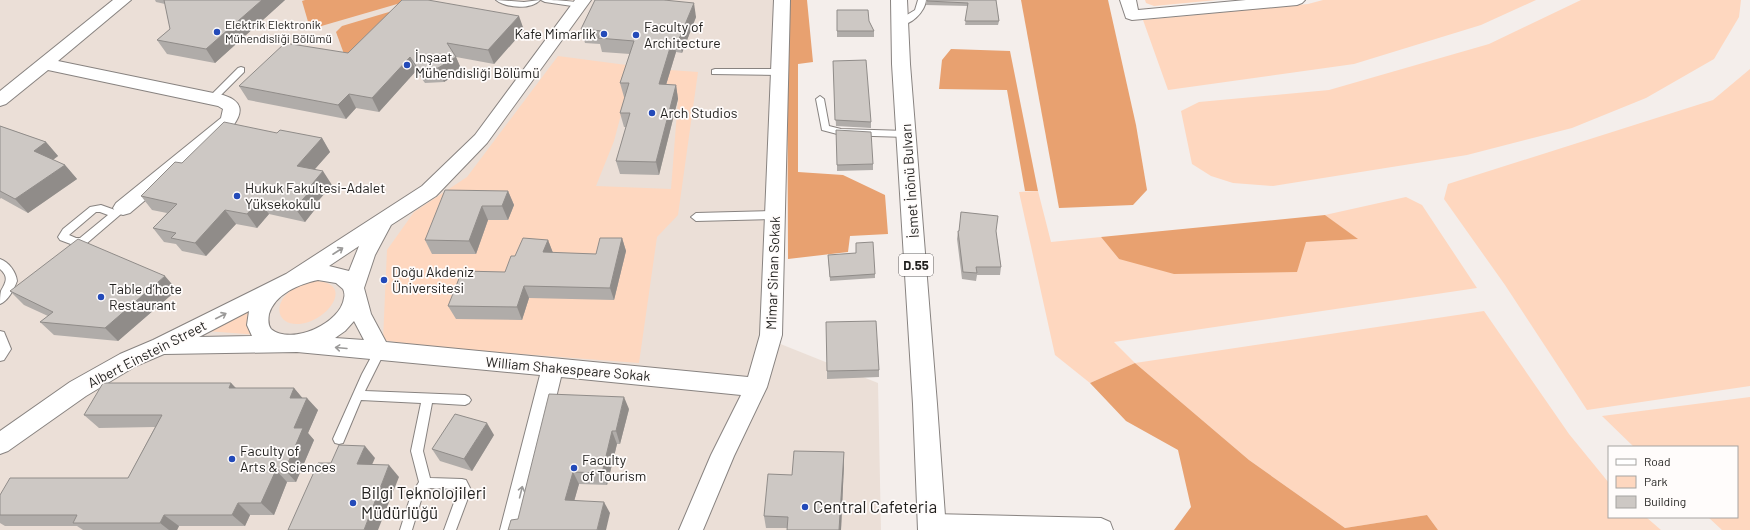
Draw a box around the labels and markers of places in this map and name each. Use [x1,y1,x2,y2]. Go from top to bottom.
place label: Elektrik Elektronik Mühendisliği Bölümü [225,17,332,45]
place label: Faculty of Architecture [644,18,721,51]
place label: Kafe Mimarlik [515,25,596,42]
marker: Elektrik Elektronik Mühendisliği Bölümü [212,27,222,37]
marker: Kafe Mimarlik [599,29,609,39]
marker: Faculty of Architecture [631,30,641,40]
place label: İnşaat Mühendisliği Bölümü [415,48,540,81]
marker: İnşaat Mühendisliği Bölümü [402,60,412,70]
place label: Arch Studios [660,104,738,121]
marker: Arch Studios [647,108,657,118]
place label: Hukuk Fakultesi-Adalet Yüksekokulu [245,179,385,212]
marker: Hukuk Fakultesi-Adalet Yüksekokulu [232,191,242,201]
place label: Doğu Akdeniz Üniversitesi [392,263,474,296]
marker: Doğu Akdeniz Üniversitesi [379,275,389,285]
place label: Table d’hote Restaurant [109,280,182,313]
marker: Table d’hote Restaurant [96,292,106,302]
place label: Faculty of Arts & Sciences [240,442,336,475]
place label: Faculty of Tourism [582,451,646,484]
marker: Faculty of Arts & Sciences [227,454,237,464]
marker: Faculty of Tourism [569,463,579,473]
place label: Bilgi Teknolojileri Müdürlüğü [361,482,486,522]
place label: Central Cafeteria [813,496,937,516]
marker: Bilgi Teknolojileri Müdürlüğü [348,498,358,508]
marker: Central Cafeteria [800,502,810,512]

